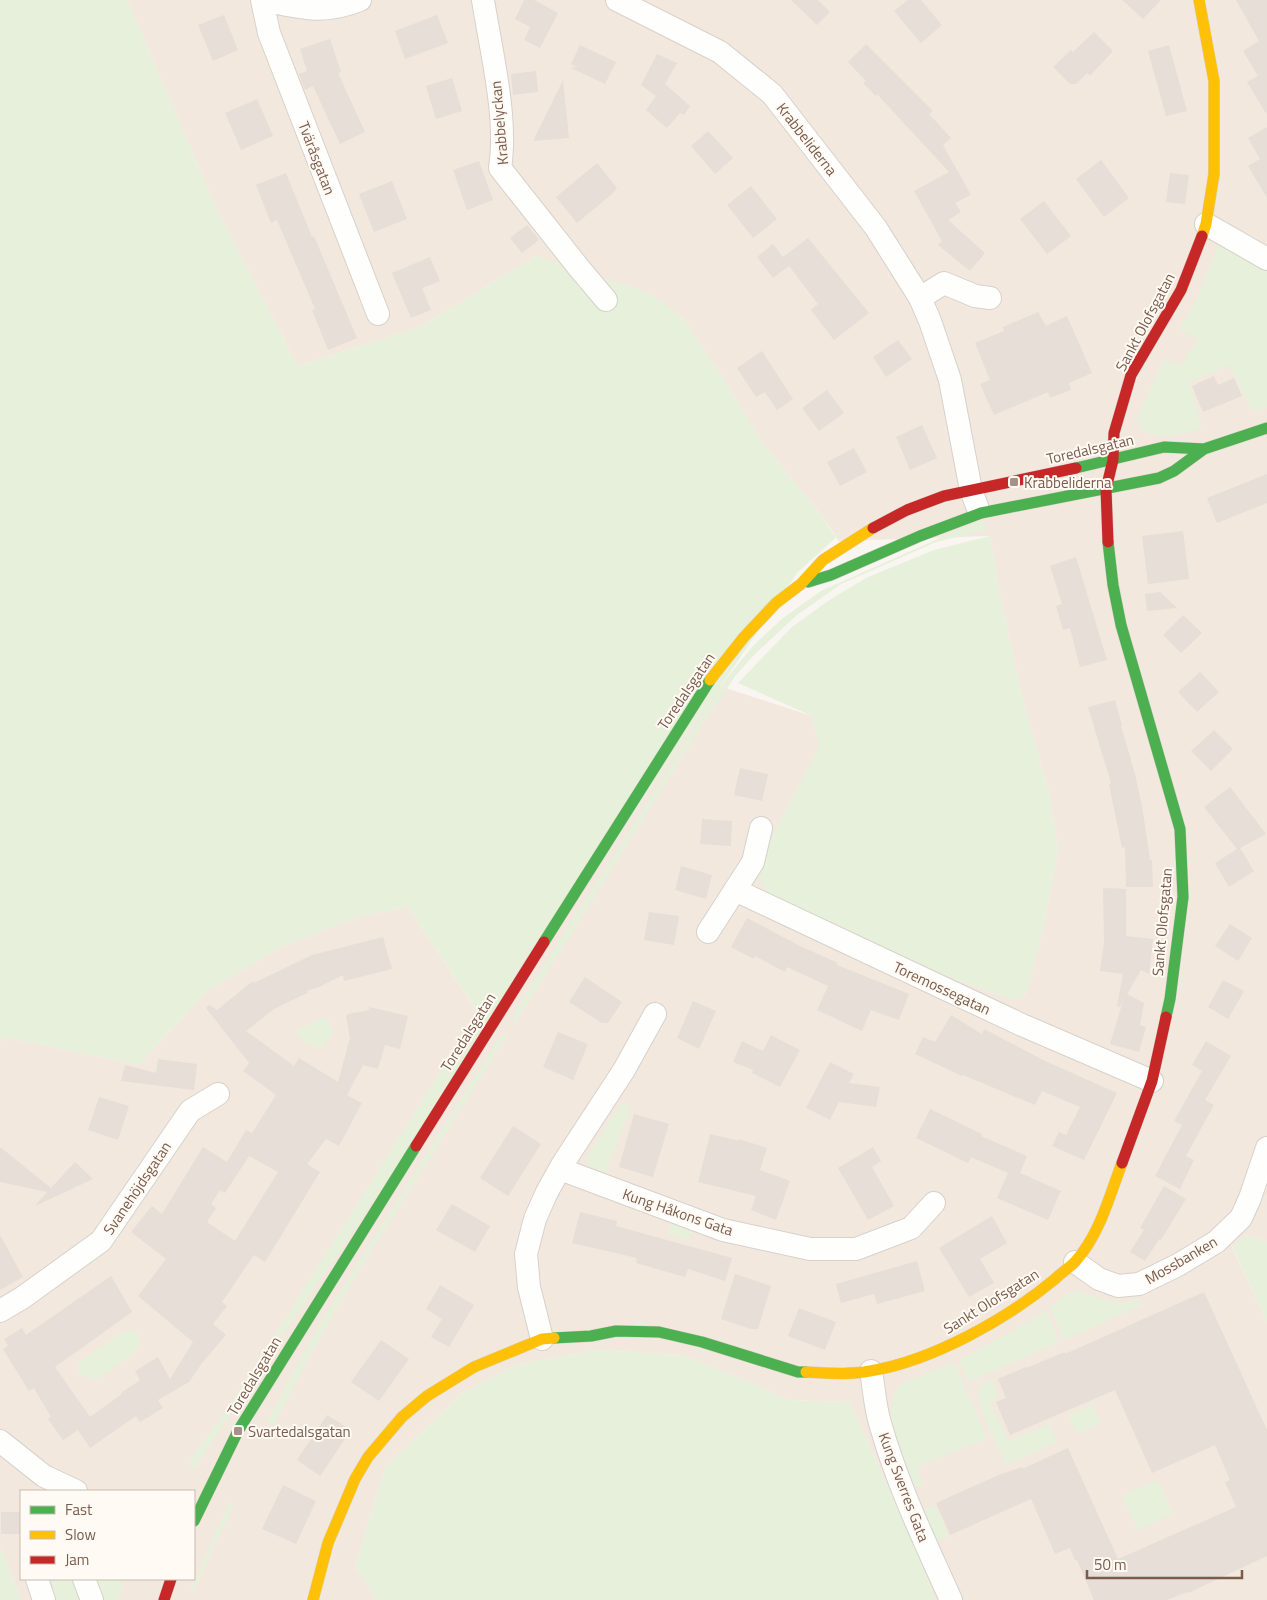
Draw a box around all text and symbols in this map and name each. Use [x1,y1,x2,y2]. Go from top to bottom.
street label: Krabbelyckan [484,80,514,166]
street label: Krabbeliderna [771,97,843,181]
street label: Tväråsgatan [292,118,342,198]
street label: Sankt Olofsgatan [1109,269,1181,375]
street label: Toredalsgatan [1044,428,1136,470]
place label: Krabbeliderna [1024,471,1112,494]
marker: Krabbeliderna [1008,476,1020,488]
street label: Toredalsgatan [652,648,720,734]
street label: Sankt Olofsgatan [1146,867,1178,977]
street label: Toremossegatan [890,955,994,1021]
street label: Toredalsgatan [435,988,501,1076]
street label: Svanehöjdsgatan [97,1137,177,1239]
street label: Kung Håkons Gata [620,1182,737,1242]
street label: Mossbanken [1140,1230,1222,1290]
street label: Sankt Olofsgatan [939,1262,1043,1340]
street label: Toredalsgatan [221,1332,287,1420]
place label: Svartedalsgatan [248,1420,351,1443]
marker: Svartedalsgatan [232,1425,244,1437]
street label: Kung Sverres Gata [873,1429,936,1546]
legend [20,1490,195,1580]
text: Fast [65,1498,93,1521]
text: Slow [65,1523,96,1546]
text: Jam [65,1548,89,1571]
scale bar [1087,1548,1242,1580]
text: 50 m [1094,1553,1127,1576]

